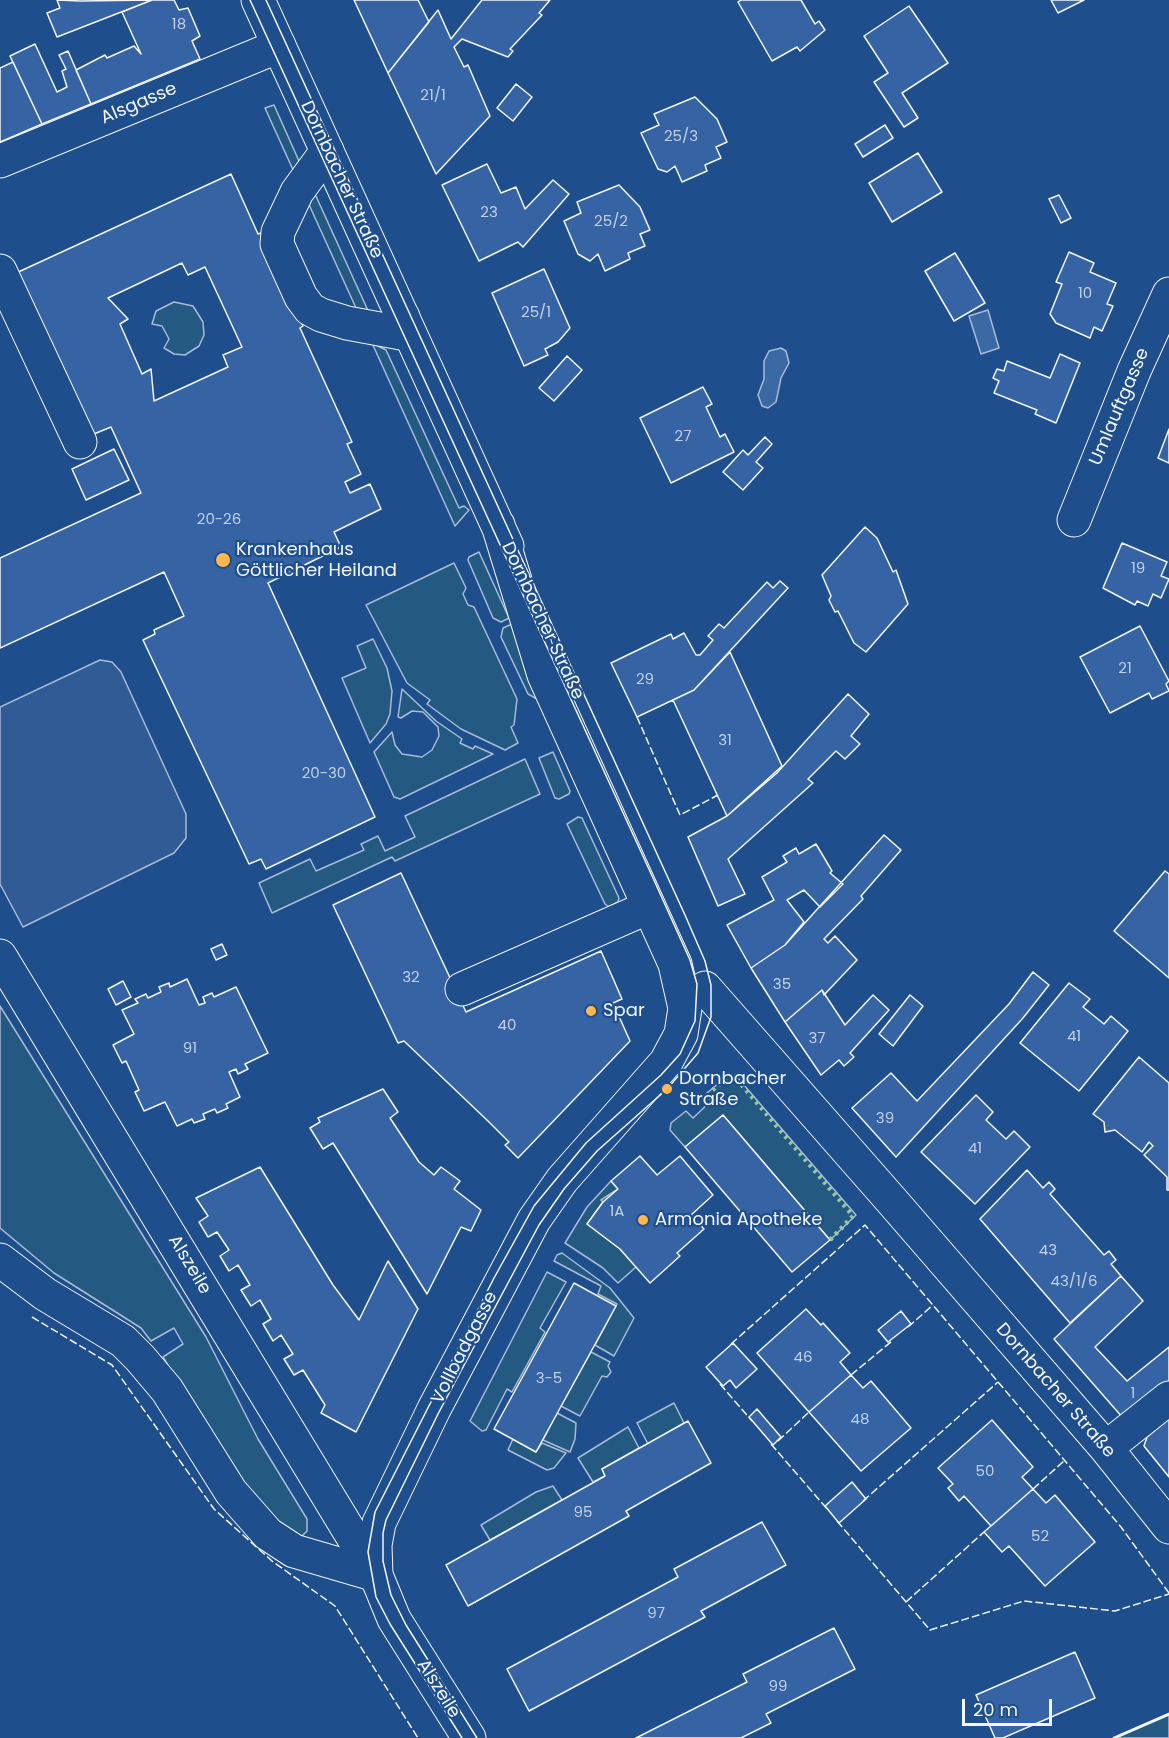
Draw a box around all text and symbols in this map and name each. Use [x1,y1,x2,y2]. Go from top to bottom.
house number: 18 [172,16,186,34]
street label: Alsgasse [98,78,180,130]
house number: 21/1 [420,87,446,105]
street label: Dornbacher Straße [295,98,387,262]
house number: 25/3 [664,128,698,146]
house number: 23 [480,204,498,222]
house number: 25/2 [594,213,628,231]
house number: 10 [1078,285,1092,303]
house number: 25/1 [521,304,551,322]
street label: Umlauftgasse [1086,345,1154,469]
house number: 27 [675,428,691,446]
house number: 20-26 [197,511,241,529]
place label: Krankenhaus Göttlicher Heiland [236,539,397,582]
street label: Dornbacher Straße [496,539,588,703]
marker: Krankenhaus Göttlicher Heiland [214,551,232,569]
house number: 19 [1131,560,1145,578]
house number: 21 [1118,660,1132,678]
house number: 29 [636,671,654,689]
house number: 31 [718,732,732,750]
house number: 20-30 [302,765,346,783]
house number: 32 [402,969,420,987]
house number: 35 [773,976,791,994]
place label: Spar [603,1000,645,1022]
marker: Spar [584,1004,598,1018]
house number: 40 [498,1017,516,1035]
house number: 41 [1067,1028,1081,1046]
house number: 37 [808,1030,826,1048]
house number: 91 [183,1040,197,1058]
place label: Dornbacher Straße [679,1068,786,1110]
marker: Dornbacher Straße [660,1082,674,1096]
house number: 39 [876,1110,894,1128]
house number: 41 [968,1140,982,1158]
house number: 1A [610,1203,624,1221]
place label: Armonia Apotheke [655,1209,822,1231]
marker: Armonia Apotheke [636,1213,650,1227]
street label: Alszeile [163,1231,215,1299]
house number: 43 [1039,1242,1057,1260]
house number: 43/1/6 [1051,1273,1097,1291]
street label: Vollbadgasse [427,1288,503,1408]
street label: Dornbacher Straße [991,1319,1119,1463]
house number: 46 [794,1349,812,1367]
house number: 3-5 [536,1370,562,1388]
house number: 1 [1131,1385,1135,1403]
house number: 48 [851,1411,869,1429]
house number: 50 [976,1463,994,1481]
house number: 95 [574,1504,592,1522]
house number: 52 [1031,1528,1049,1546]
house number: 97 [647,1605,665,1623]
street label: Alszeile [412,1656,464,1722]
house number: 99 [769,1678,787,1696]
scale bar [965,1687,1055,1725]
text: 20 m [973,1697,1018,1722]

